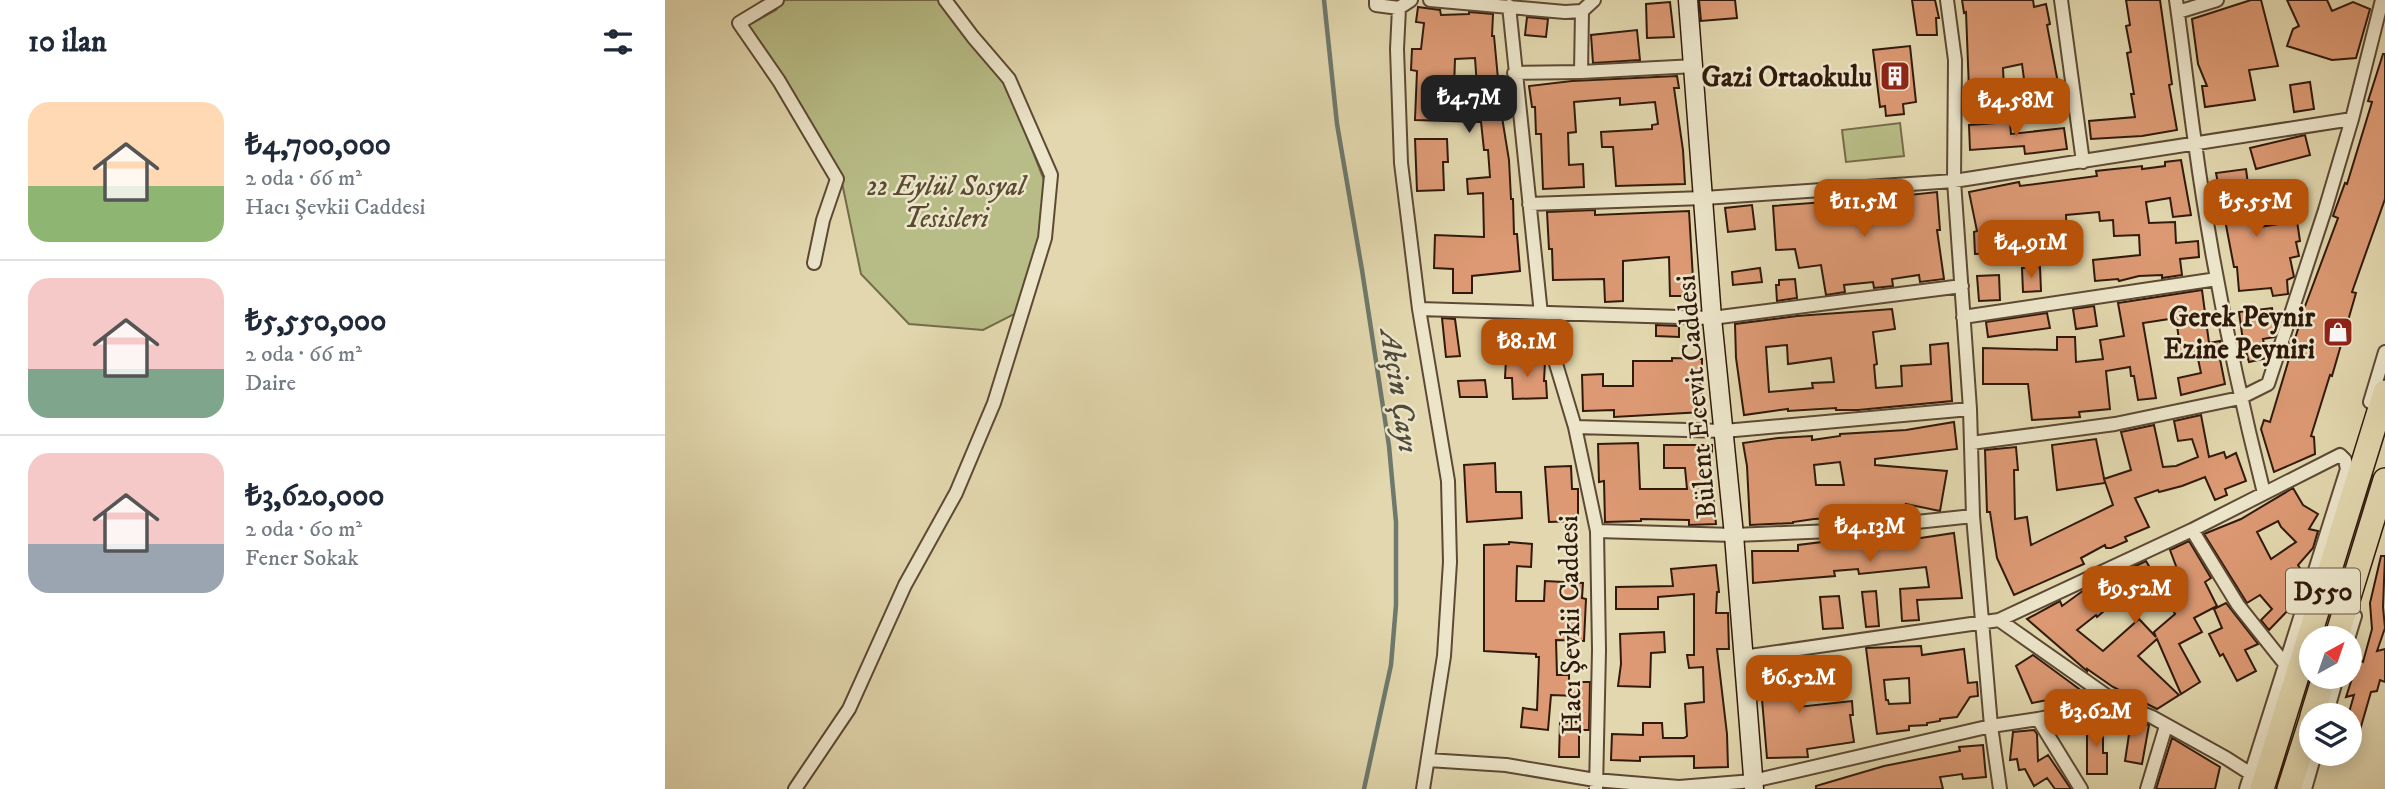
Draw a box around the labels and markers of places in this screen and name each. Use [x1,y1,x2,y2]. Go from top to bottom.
building icon: Gazi Ortaokulu [1878,59,1912,93]
place label: Gazi Ortaokulu [1701,60,1872,95]
pin: ₺4.7M [1420,76,1518,135]
pin: ₺4.58M [1959,78,2073,138]
pin: ₺11.5M [1807,180,1921,239]
pin: ₺5.55M [2199,180,2313,239]
pin: ₺4.91M [1974,220,2088,280]
place label: Gerek Peynir Ezine Peyniri [2163,300,2316,367]
shop icon: Gerek Peynir Ezine Peyniri [2321,315,2355,349]
pin: ₺8.1M [1478,320,1576,379]
pin: ₺4.13M [1813,504,1927,564]
pin: ₺9.52M [2078,566,2192,626]
pin: ₺6.52M [1742,656,1856,715]
pin: ₺3.62M [2039,690,2153,749]

